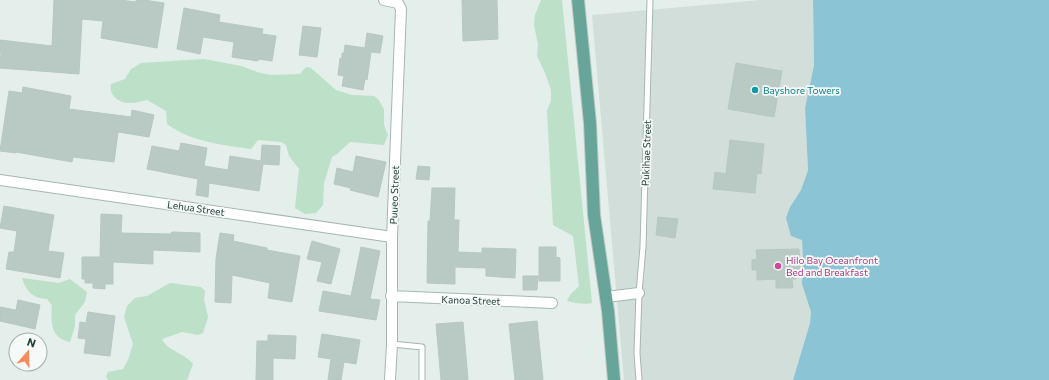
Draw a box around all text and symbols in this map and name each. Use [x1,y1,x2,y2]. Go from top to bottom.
place label: Bayshore Towers [763,84,840,96]
marker: Bayshore Towers [750,85,760,95]
street label: Pukihae Street [639,120,653,186]
street label: Puueo Street [387,165,401,225]
street label: Lehua Street [167,198,225,218]
place label: Hilo Bay Oceanfront Bed and Breakfast [786,254,878,278]
marker: Hilo Bay Oceanfront Bed and Breakfast [773,261,783,271]
street label: Kanoa Street [441,293,501,307]
north arrow [8,332,48,372]
text: N [25,335,38,350]

